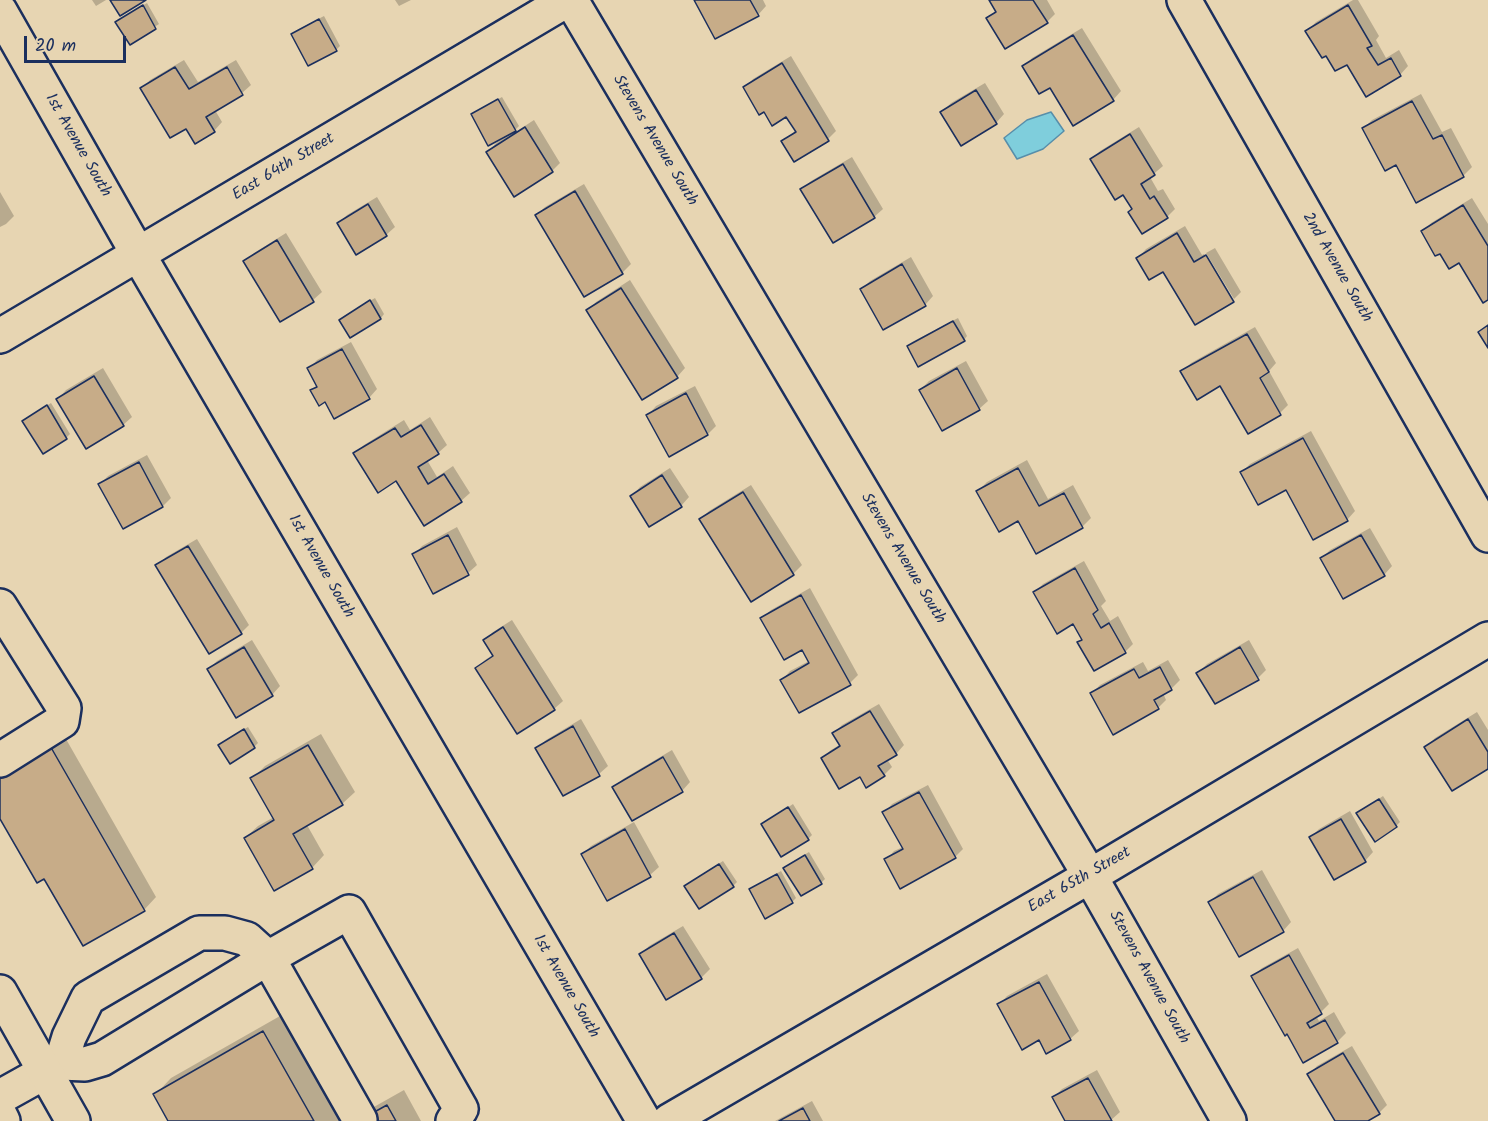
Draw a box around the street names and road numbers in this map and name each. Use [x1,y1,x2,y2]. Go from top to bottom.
street label: Stevens Avenue South [607,72,701,210]
street label: 1st Avenue South [40,91,114,201]
street label: East 64th Street [229,130,339,206]
street label: 2nd Avenue South [1297,210,1375,326]
street label: Stevens Avenue South [855,490,949,628]
street label: 1st Avenue South [283,512,357,622]
street label: East 65th Street [1025,844,1135,918]
street label: Stevens Avenue South [1103,908,1193,1048]
street label: 1st Avenue South [528,932,602,1042]

